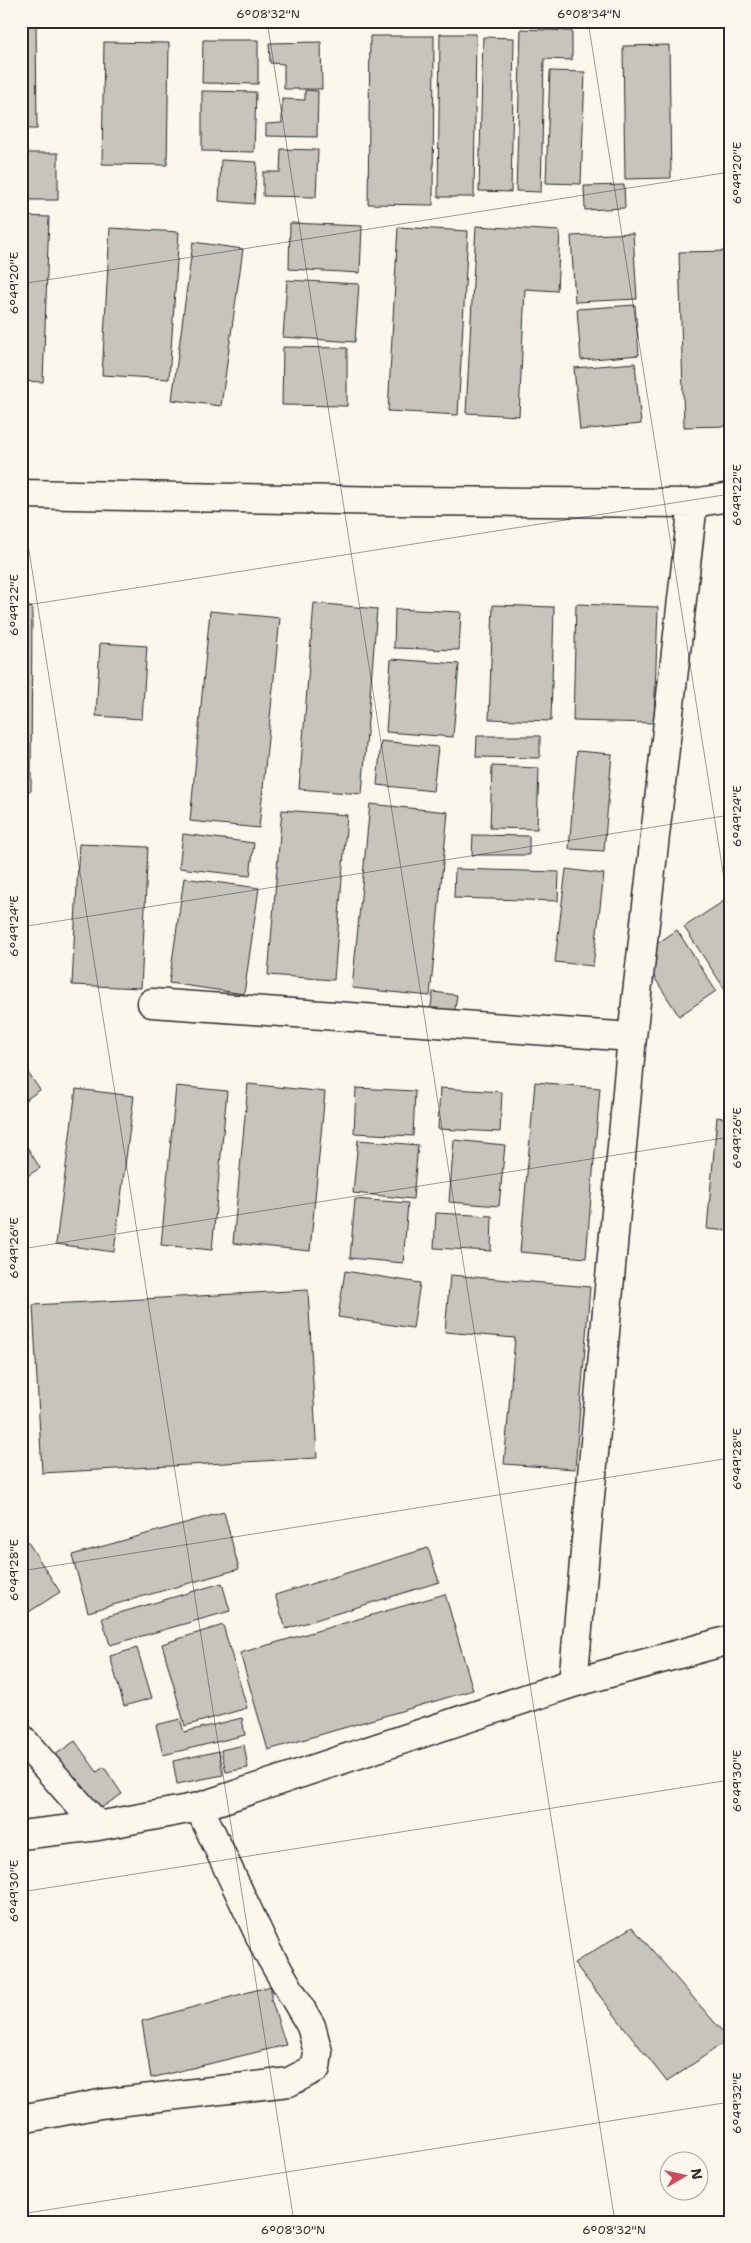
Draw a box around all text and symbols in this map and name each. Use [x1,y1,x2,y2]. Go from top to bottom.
text: 6°08'32"N [236,6,300,22]
text: 6°08'34"N [557,6,621,22]
text: 6°49'20"E [729,142,745,204]
text: 6°49'20"E [6,252,22,314]
text: 6°49'22"E [729,464,745,526]
text: 6°49'22"E [6,574,22,636]
text: 6°49'24"E [729,785,745,847]
text: 6°49'24"E [6,895,22,957]
text: 6°49'26"E [729,1107,745,1169]
text: 6°49'26"E [6,1217,22,1279]
text: 6°49'28"E [729,1428,745,1490]
text: 6°49'28"E [6,1539,22,1601]
text: 6°49'30"E [729,1750,745,1812]
text: 6°49'30"E [6,1860,22,1922]
text: 6°49'32"E [729,2072,745,2134]
north arrow [658,2150,708,2200]
text: N [687,2167,707,2181]
text: 6°08'30"N [261,2222,325,2238]
text: 6°08'32"N [582,2222,646,2238]

